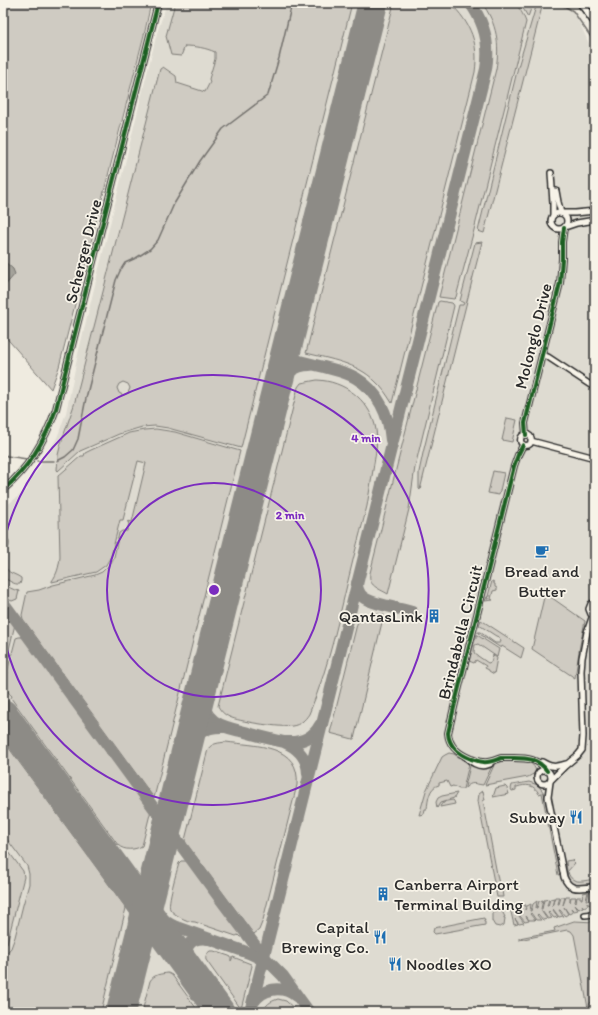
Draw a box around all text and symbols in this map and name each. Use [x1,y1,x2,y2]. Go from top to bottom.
street label: Scherger Drive [60,197,106,305]
street label: Molonglo Drive [510,281,556,391]
text: 4 min [351,431,381,445]
text: 2 min [276,508,305,522]
cafe icon: Bread and Butter [534,543,550,559]
place label: Bread and Butter [505,561,580,601]
street label: Brindabella Circuit [434,563,486,701]
centre of rings [207,583,221,597]
place label: QantasLink [339,606,423,626]
building icon: QantasLink [426,608,442,624]
place label: Subway [509,807,565,827]
restaurant icon: Subway [568,809,584,825]
place label: Canberra Airport Terminal Building [394,874,524,914]
building icon: Canberra Airport Terminal Building [375,886,391,902]
place label: Capital Brewing Co. [281,917,369,957]
restaurant icon: Capital Brewing Co. [372,929,388,945]
place label: Noodles XO [406,954,492,974]
restaurant icon: Noodles XO [387,956,403,972]

